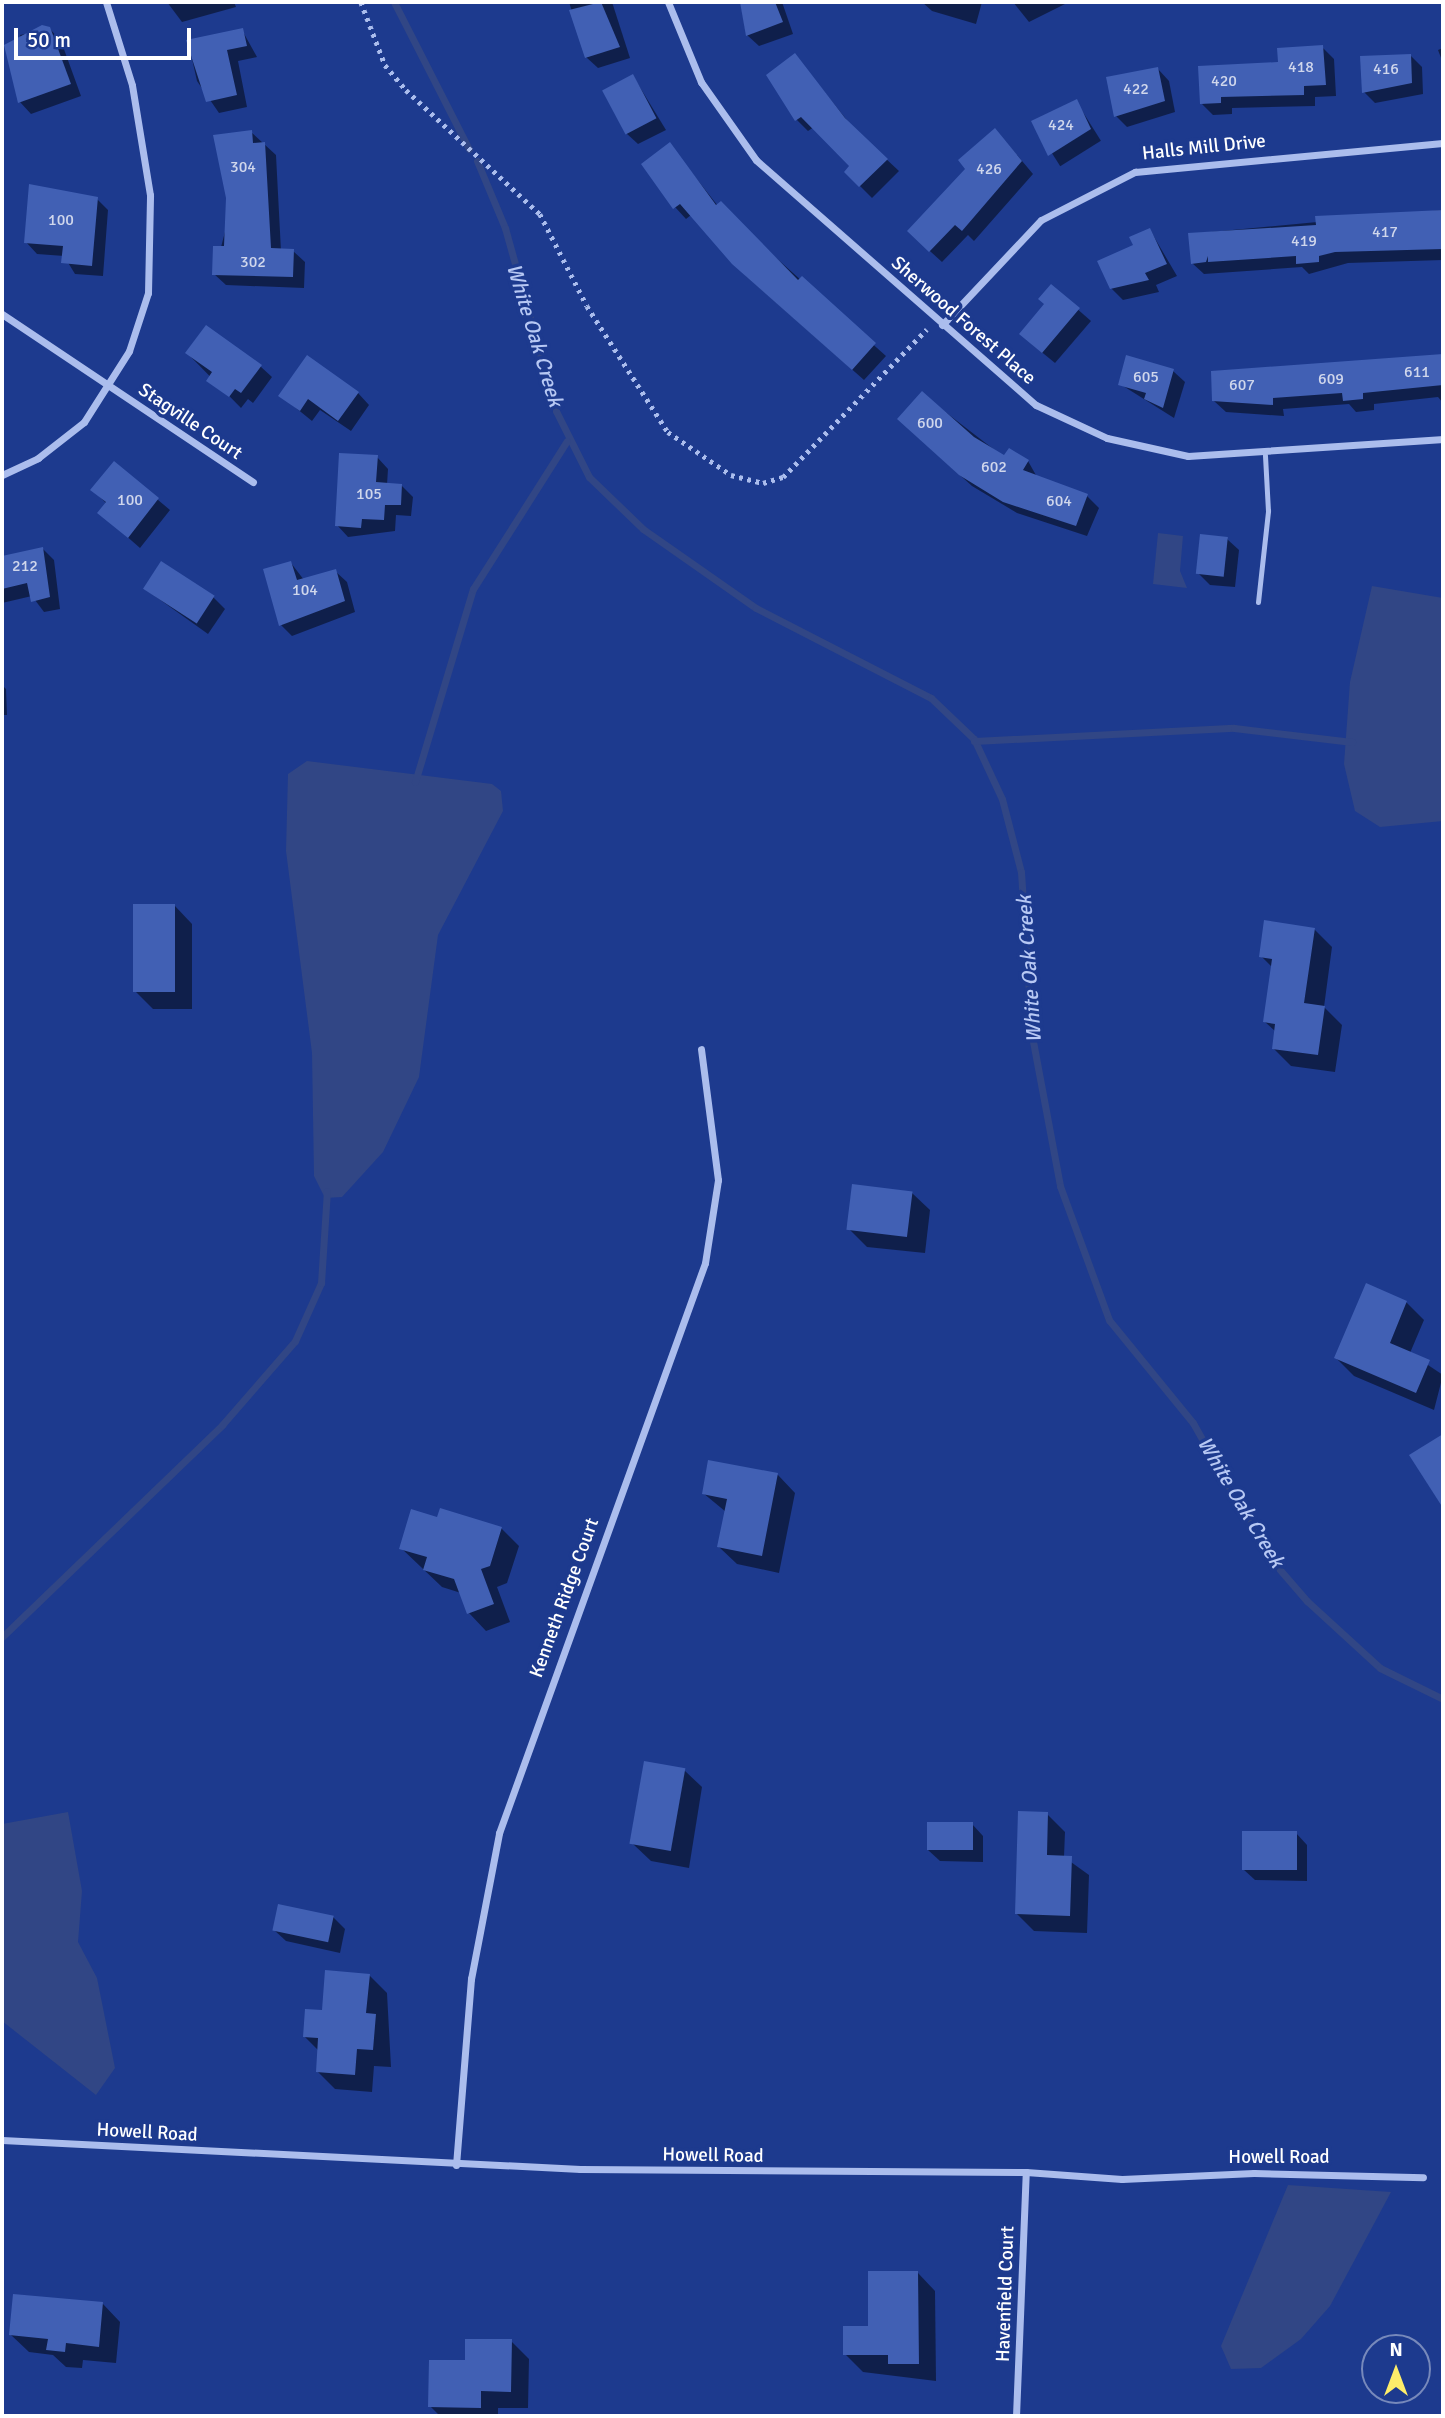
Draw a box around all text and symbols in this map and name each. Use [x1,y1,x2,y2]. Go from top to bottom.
scale bar [18,14,194,58]
text: 50 m [27,27,71,53]
house number: 418 [1288,57,1314,77]
house number: 416 [1373,59,1399,79]
house number: 420 [1211,71,1237,91]
house number: 422 [1123,79,1149,99]
house number: 424 [1048,115,1074,135]
street label: Halls Mill Drive [1141,130,1267,166]
house number: 304 [230,157,256,177]
house number: 426 [976,159,1002,179]
house number: 100 [48,210,74,230]
house number: 417 [1372,222,1398,242]
house number: 419 [1291,231,1317,251]
house number: 302 [240,252,266,272]
street label: Sherwood Forest Place [886,252,1040,390]
water label: White Oak Creek [501,261,569,409]
house number: 611 [1404,362,1430,382]
house number: 605 [1133,367,1159,387]
house number: 609 [1318,369,1344,389]
house number: 607 [1229,375,1255,395]
street label: Stagville Court [134,379,246,465]
house number: 600 [917,413,943,433]
house number: 602 [981,457,1007,477]
house number: 105 [356,484,382,504]
house number: 100 [117,490,143,510]
house number: 604 [1046,491,1072,511]
house number: 212 [12,556,38,576]
house number: 104 [292,580,318,600]
water label: White Oak Creek [1011,894,1047,1044]
water label: White Oak Creek [1192,1432,1290,1572]
street label: Kenneth Ridge Court [526,1515,604,1681]
street label: Howell Road [96,2119,198,2147]
street label: Howell Road [662,2144,764,2168]
street label: Howell Road [1228,2147,1330,2169]
street label: Havenfield Court [992,2225,1020,2363]
north arrow [1361,2334,1431,2404]
text: N [1389,2338,1403,2362]

